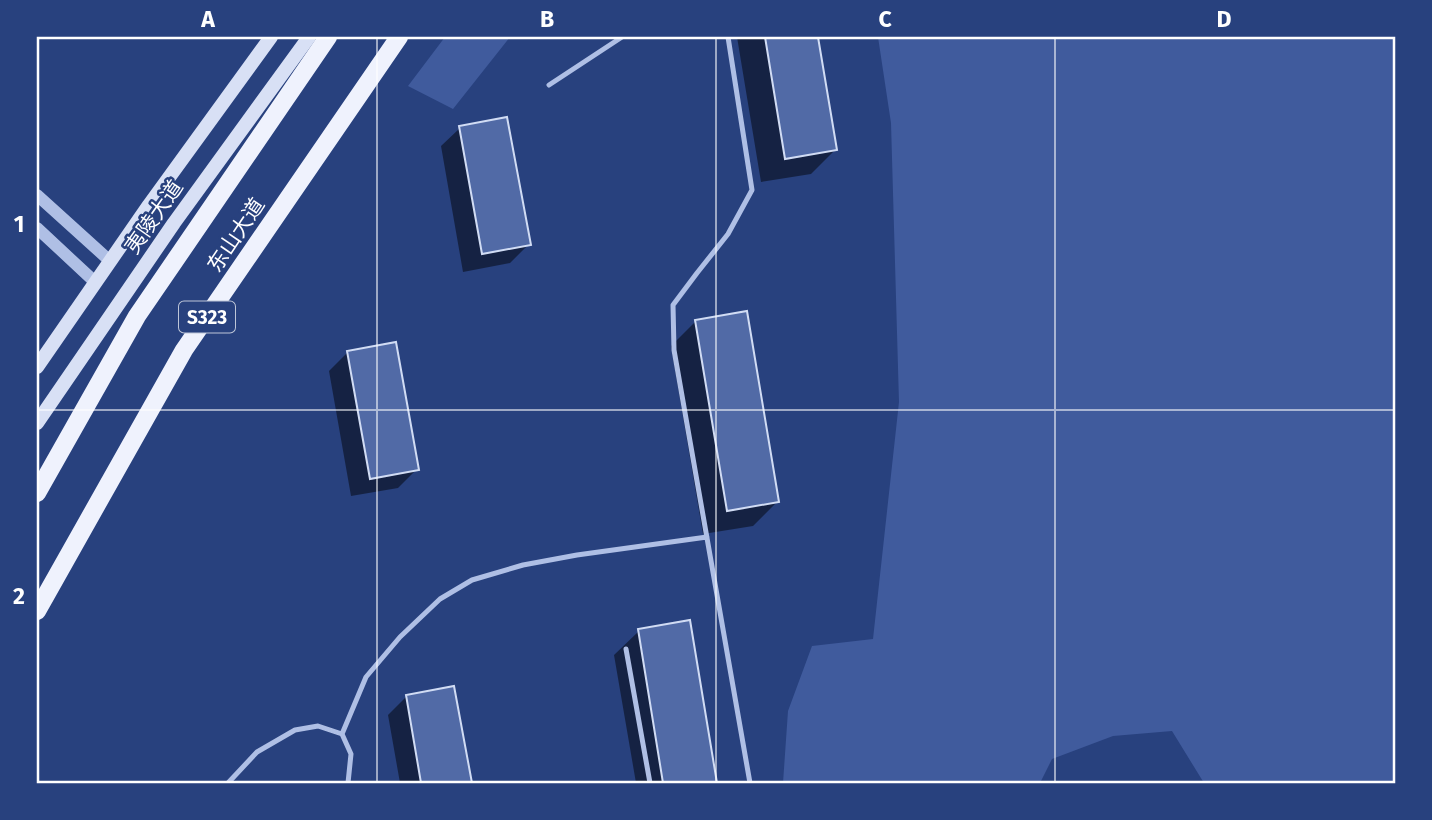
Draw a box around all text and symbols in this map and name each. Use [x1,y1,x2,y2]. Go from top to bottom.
text: A [200,5,215,33]
text: B [540,5,554,33]
text: C [878,5,892,33]
text: D [1217,5,1232,33]
street label: 夷陵大道 [119,175,189,259]
street label: 东山大道 [202,193,270,277]
text: 1 [14,210,24,238]
road number: S323 [179,302,235,332]
text: 2 [13,582,25,610]

